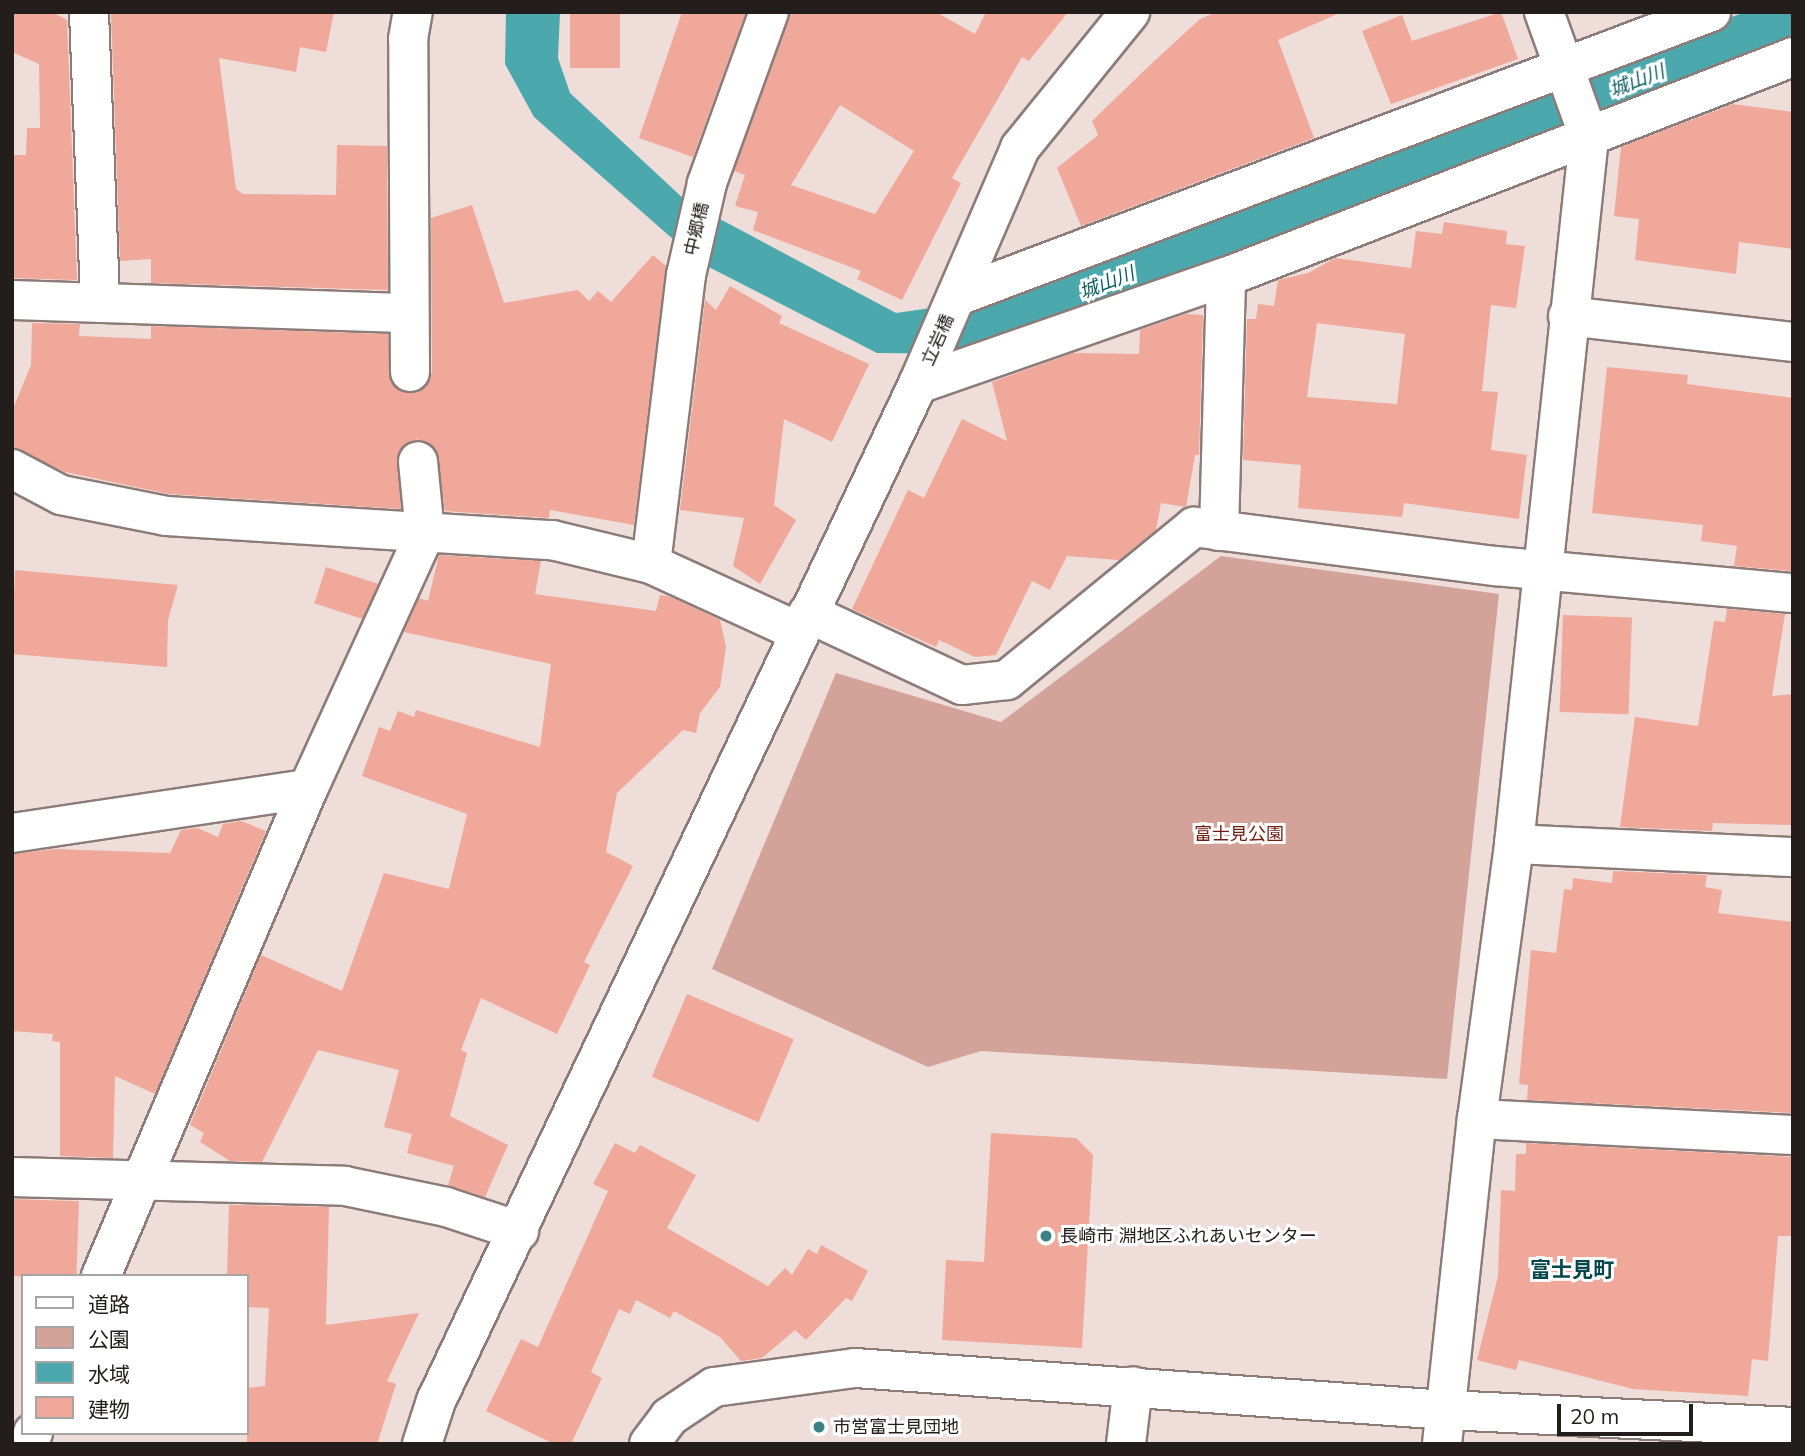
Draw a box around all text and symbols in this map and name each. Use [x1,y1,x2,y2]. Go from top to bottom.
water label: 城山川 [1606,60,1668,102]
street label: 中郷橋 [680,200,714,258]
water label: 城山川 [1076,262,1138,304]
street label: 立岩橋 [917,311,959,369]
park label: 富士見公園 [1194,823,1284,845]
place label: 長崎市 淵地区ふれあいセンター [1060,1225,1317,1247]
marker: 長崎市 淵地区ふれあいセンター [1038,1228,1054,1244]
district label: 富士見町 [1530,1256,1614,1282]
legend [21,1274,248,1435]
text: 道路 [88,1291,130,1317]
text: 公園 [88,1326,130,1352]
text: 水域 [88,1361,130,1387]
scale bar [1560,1390,1696,1434]
text: 建物 [88,1396,130,1422]
text: 20 m [1570,1403,1619,1429]
place label: 市営富士見団地 [833,1416,959,1438]
marker: 市営富士見団地 [811,1419,827,1435]

